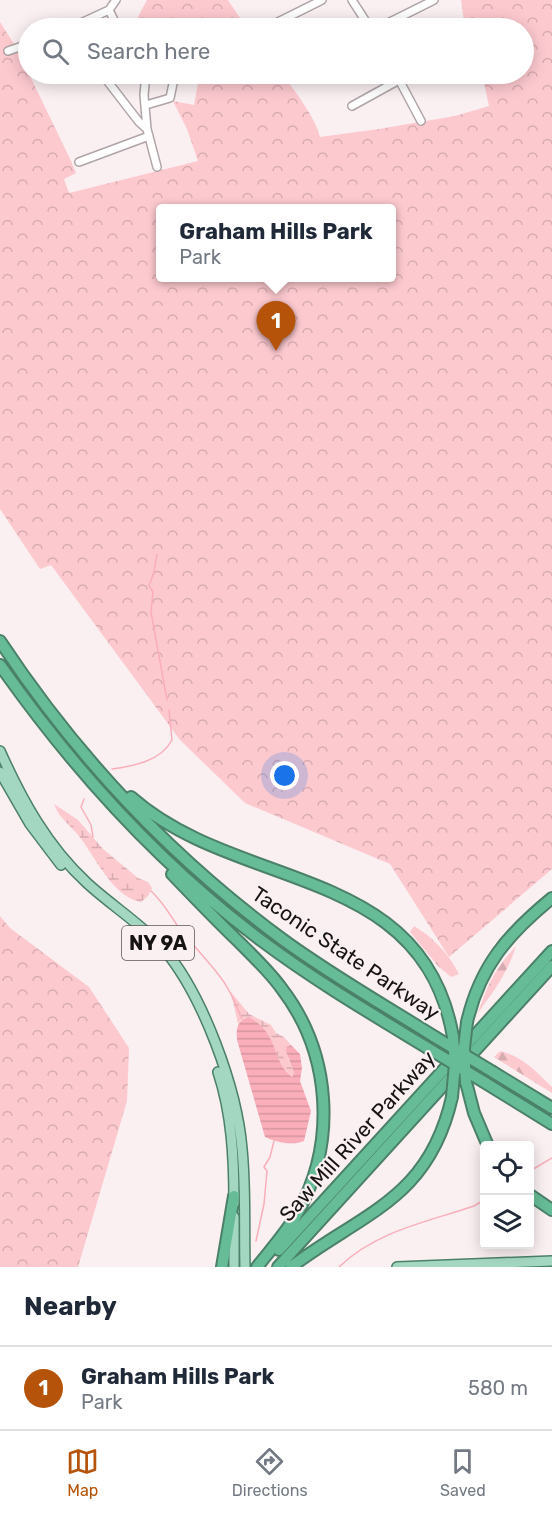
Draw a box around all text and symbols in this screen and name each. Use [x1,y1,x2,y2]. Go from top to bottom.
search box [18,18,534,84]
icon: search [39,35,72,68]
text: Search here [87,38,210,65]
popup [156,204,396,282]
text: Graham Hills Park [179,218,373,245]
text: Park [179,245,221,269]
pin: 1 [256,302,296,351]
your location [270,761,299,790]
street label: Taconic State Parkway [247,881,445,1025]
road number: NY 9A [122,926,194,960]
street label: Saw Mill River Parkway [274,1045,440,1226]
map controls [480,1141,534,1249]
button: locate [480,1141,534,1195]
button: layers [480,1195,534,1249]
text: Nearby [24,1291,117,1322]
text: Graham Hills Park [81,1363,274,1390]
text: 1 [39,1376,48,1400]
text: 580 m [468,1376,528,1400]
text: Park [81,1390,123,1414]
tab: Map [66,1445,99,1500]
tab: Directions [232,1445,308,1500]
tab: Saved [440,1445,486,1500]

